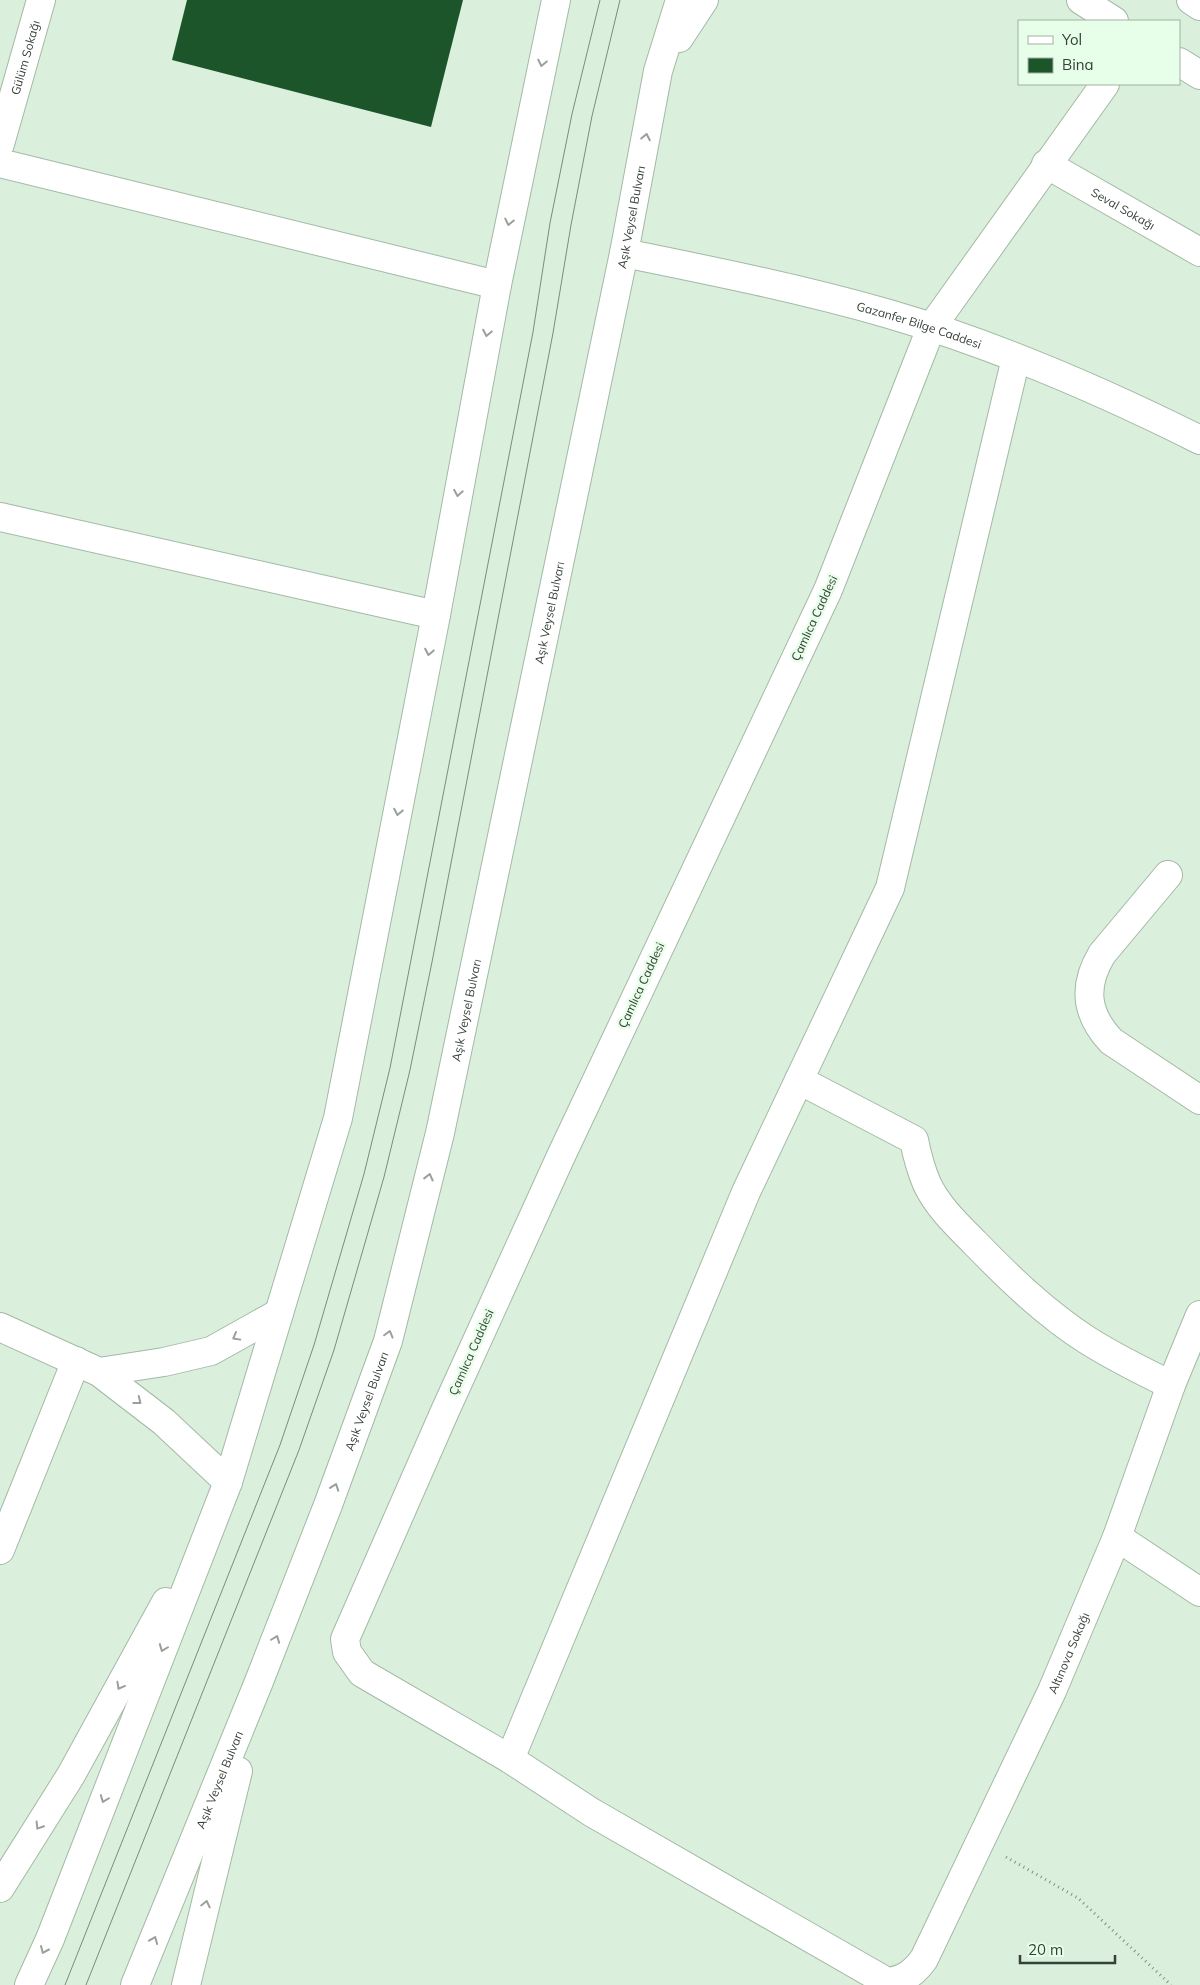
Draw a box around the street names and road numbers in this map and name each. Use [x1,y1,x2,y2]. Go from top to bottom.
street label: Gülüm Sokağı [7,18,42,97]
street label: Aşık Veysel Bulvarı [613,164,648,270]
street label: Seval Sokağı [1089,184,1158,232]
street label: Gazanfer Bilge Caddesi [855,298,984,351]
street label: Aşık Veysel Bulvarı [531,560,567,665]
street label: Çamlıca Caddesi [788,573,840,663]
street label: Çamlıca Caddesi [615,940,667,1030]
street label: Aşık Veysel Bulvarı [448,957,484,1063]
street label: Çamlıca Caddesi [445,1307,497,1397]
street label: Aşık Veysel Bulvarı [341,1349,391,1453]
street label: Altınova Sokağı [1044,1610,1092,1696]
street label: Aşık Veysel Bulvarı [192,1728,246,1831]

